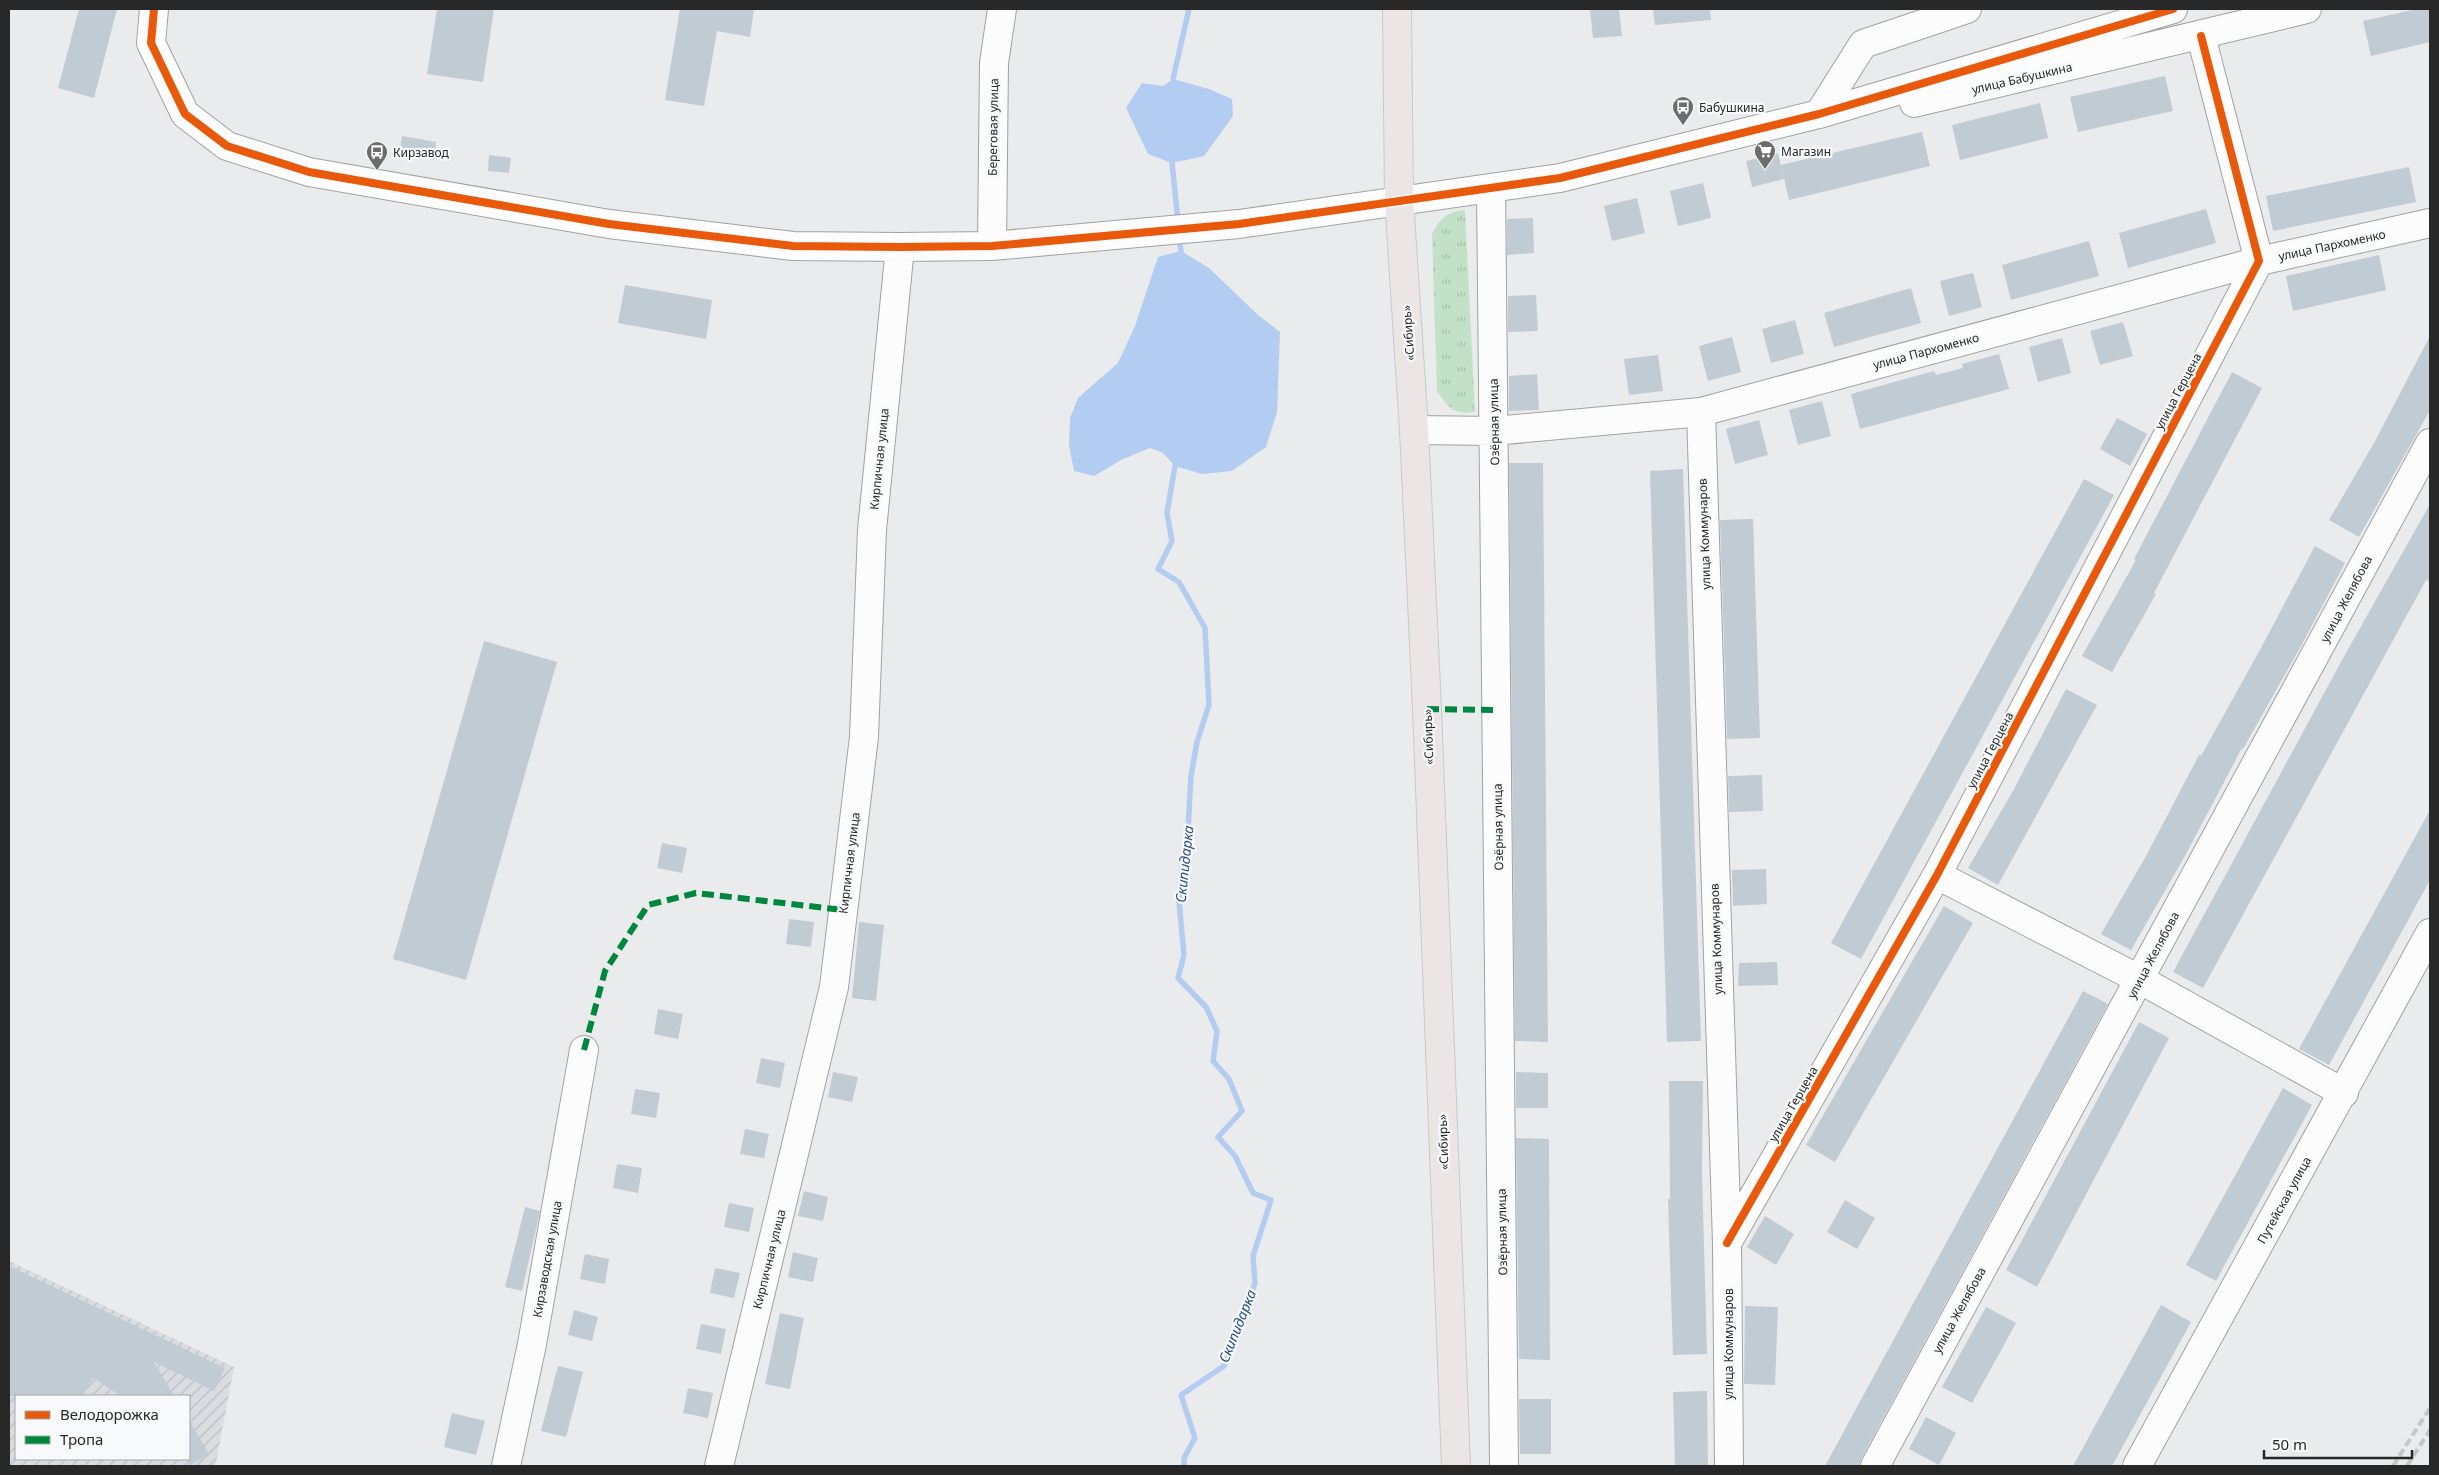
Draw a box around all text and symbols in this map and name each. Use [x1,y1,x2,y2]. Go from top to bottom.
street label: улица Бабушкина [1970,58,2074,98]
street label: Береговая улица [984,78,1002,176]
bus stop icon: Бабушкина [1671,95,1695,126]
place label: Бабушкина [1699,99,1765,116]
supermarket icon: Магазин [1753,139,1777,170]
bus stop icon: Кирзавод [365,140,389,171]
place label: Магазин [1781,143,1831,160]
place label: Кирзавод [393,144,450,161]
street label: улица Пархоменко [2277,225,2387,265]
street label: «Сибирь» [1398,305,1418,361]
street label: улица Пархоменко [1871,329,1981,373]
street label: улица Герцена [2151,350,2205,432]
street label: Озёрная улица [1485,378,1503,466]
street label: Кирпичная улица [865,407,893,511]
street label: улица Коммунаров [1694,478,1714,590]
street label: улица Желябова [2316,553,2376,645]
street label: «Сибирь» [1419,709,1437,765]
street label: улица Герцена [1963,709,2017,791]
street label: Озёрная улица [1489,783,1507,871]
street label: Кирпичная улица [834,811,864,915]
water label: Скипидарка [1171,825,1197,903]
street label: улица Коммунаров [1706,883,1726,995]
street label: улица Желябова [2123,909,2183,1001]
street label: улица Герцена [1764,1063,1822,1145]
street label: «Сибирь» [1434,1114,1452,1170]
street label: Путейская улица [2253,1153,2315,1247]
street label: Озёрная улица [1493,1188,1511,1276]
street label: Кирзаводская улица [528,1199,566,1319]
street label: Кирпичная улица [748,1207,790,1311]
street label: улица Желябова [1928,1264,1990,1356]
water label: Скипидарка [1214,1287,1260,1365]
street label: улица Коммунаров [1720,1288,1737,1400]
legend [15,1395,190,1460]
text: Велодорожка [60,1404,159,1424]
scale bar [2264,1428,2412,1460]
text: Тропа [60,1429,103,1449]
text: 50 m [2272,1434,2307,1454]

